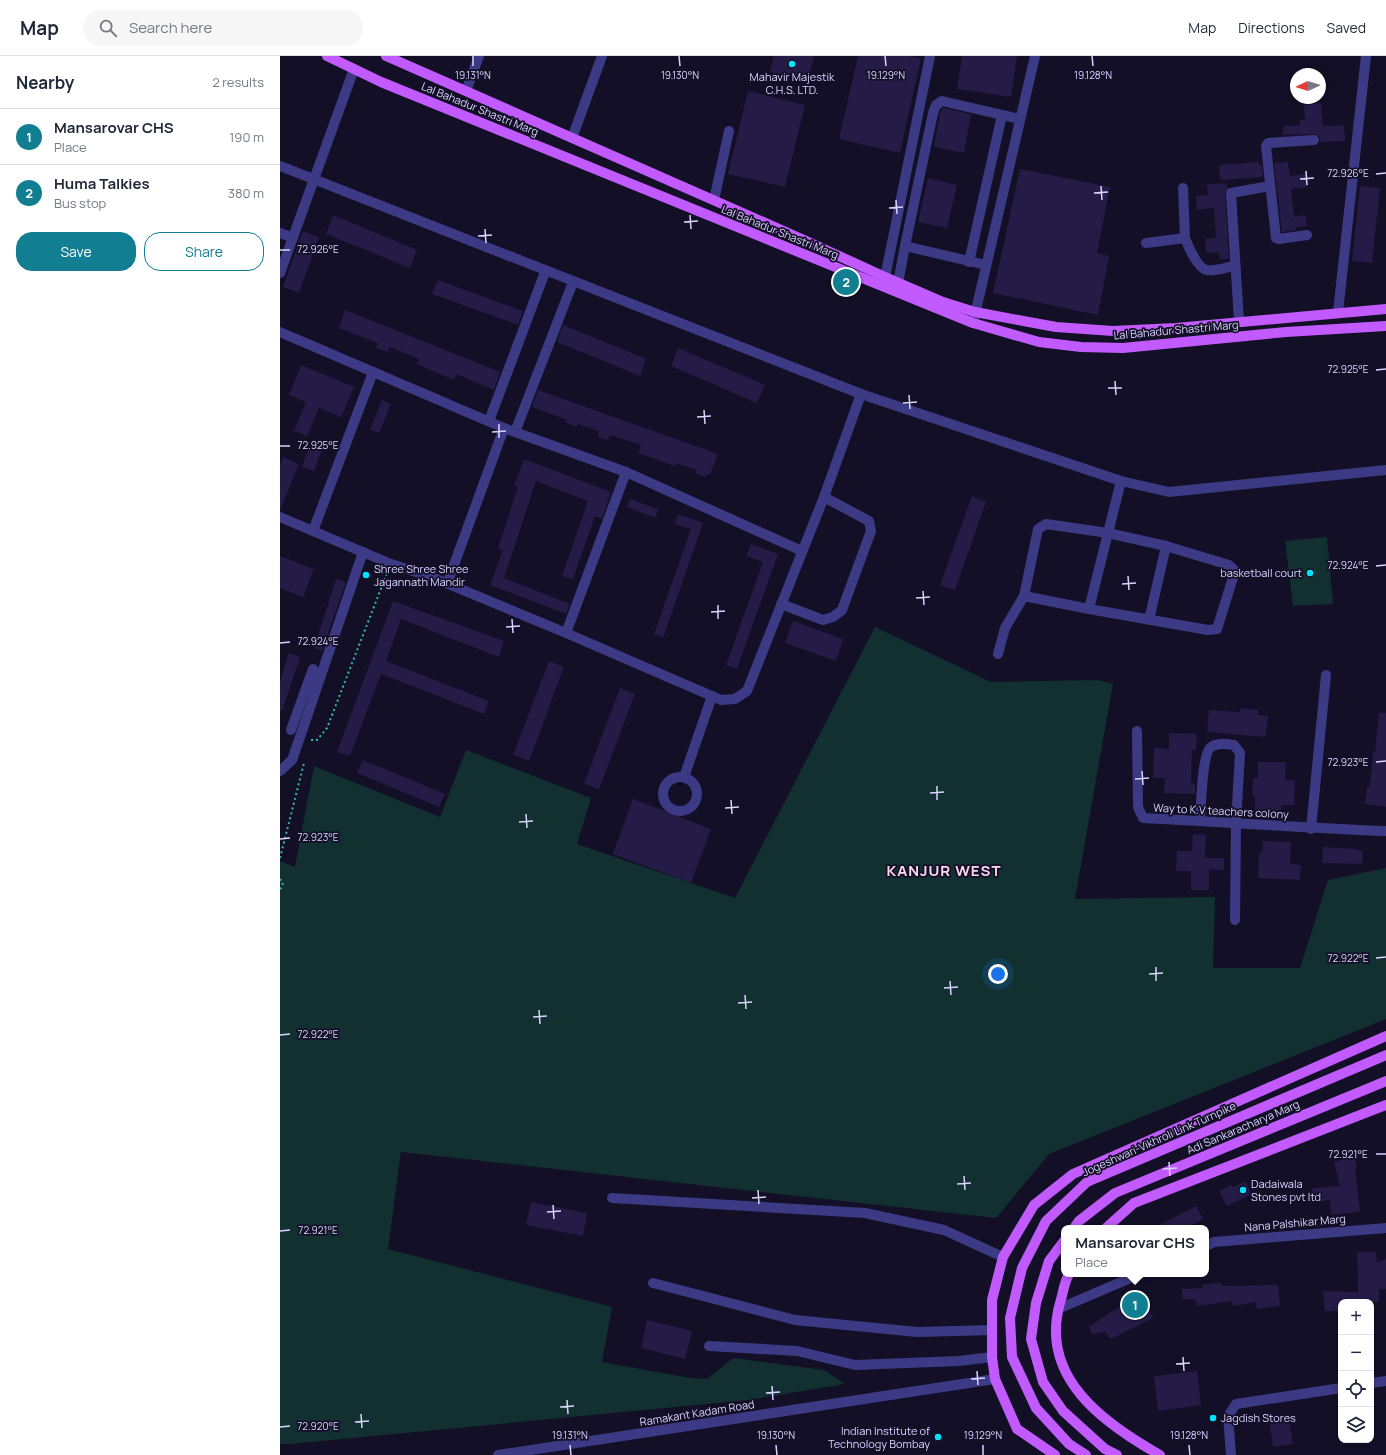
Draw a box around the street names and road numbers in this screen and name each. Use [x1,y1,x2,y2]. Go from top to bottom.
street label: Lal Bahadur Shastri Marg [419,78,541,139]
street label: Lal Bahadur Shastri Marg [719,201,841,262]
street label: Lal Bahadur Shastri Marg [1113,317,1239,342]
street label: Way to K.V teachers colony [1153,799,1289,822]
street label: Adi Sankaracharya Marg [1184,1096,1302,1157]
street label: Jogeshwari-Vikhroli Link Turnpike [1080,1098,1239,1179]
street label: Nana Palshikar Marg [1244,1211,1346,1234]
street label: Ramakant Kadam Road [638,1396,755,1429]

